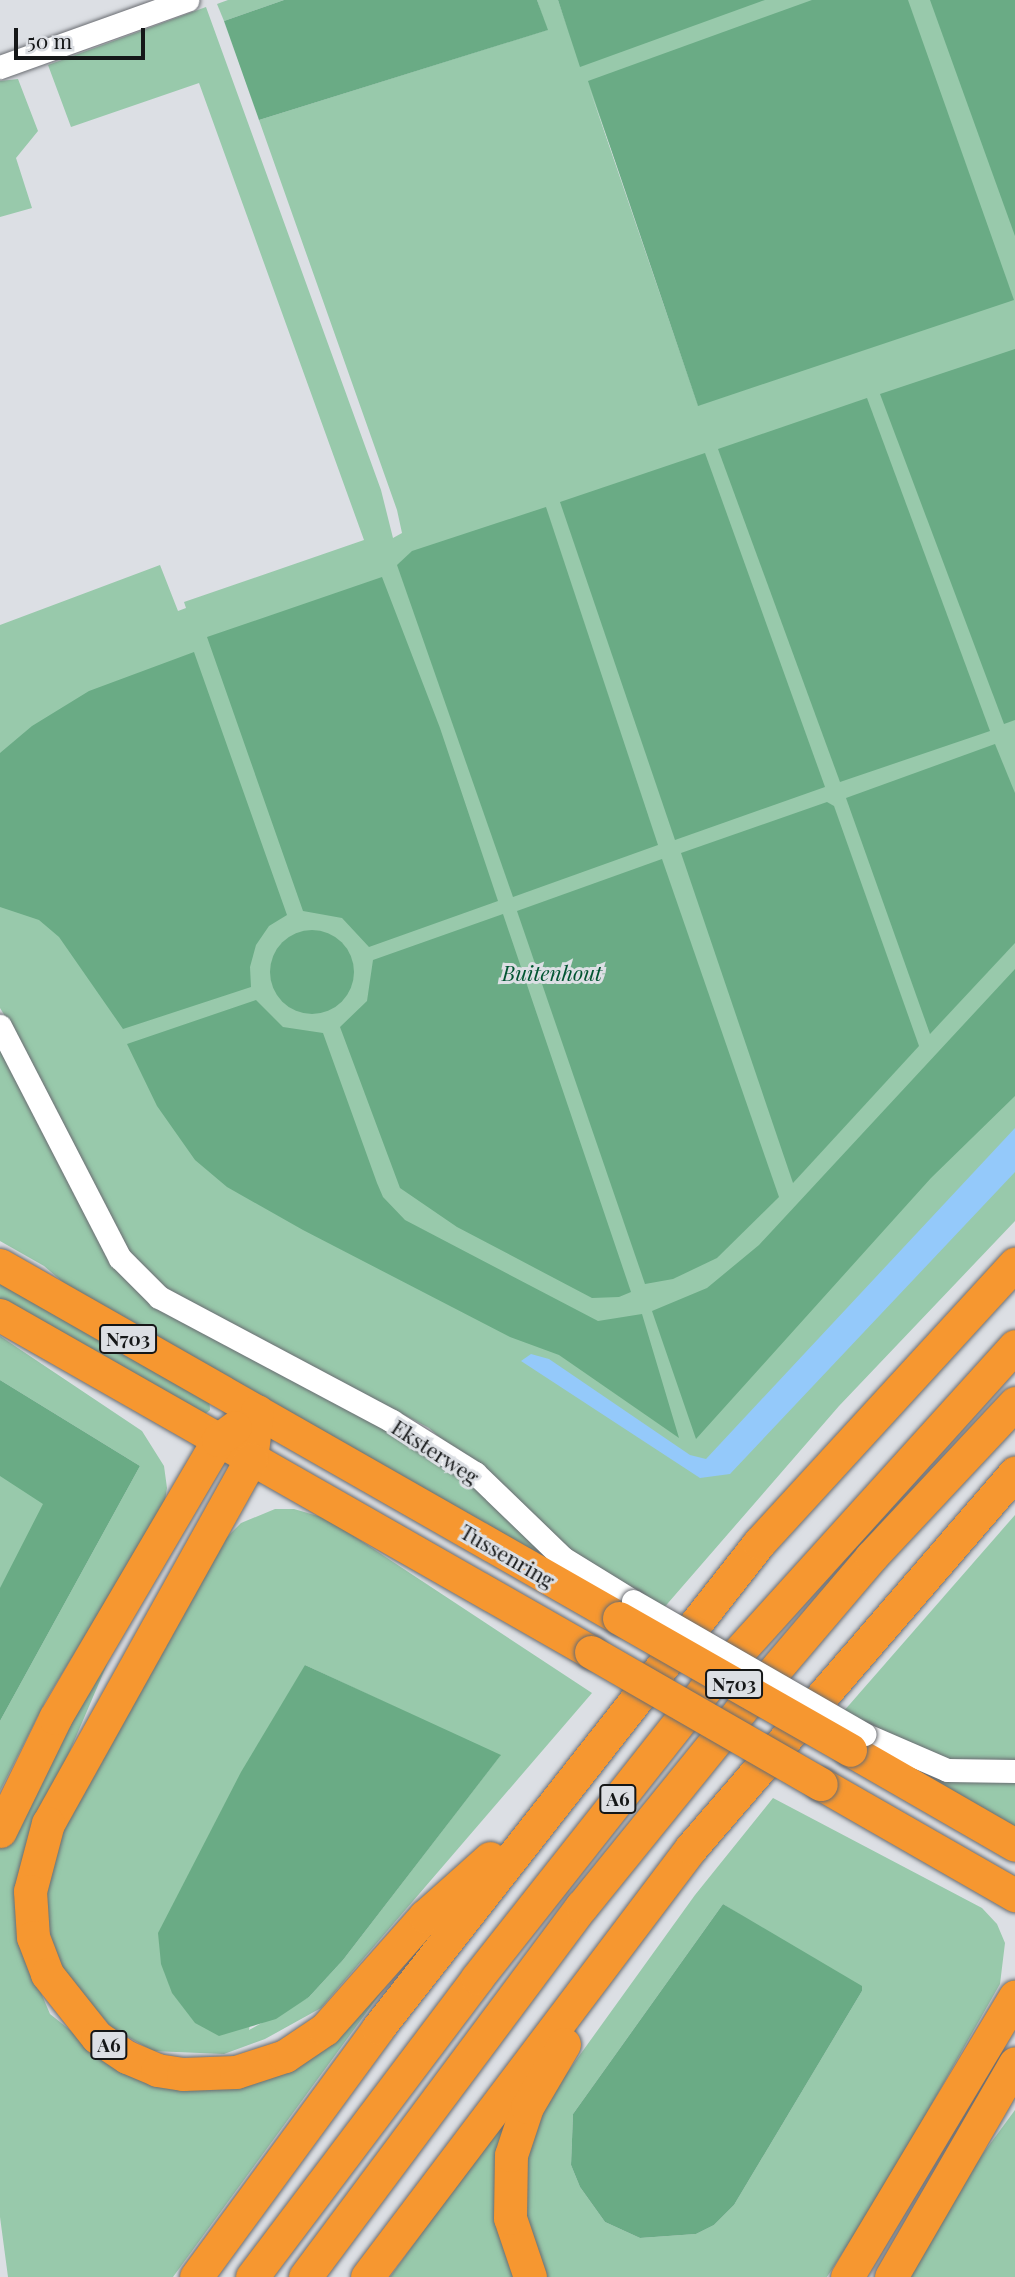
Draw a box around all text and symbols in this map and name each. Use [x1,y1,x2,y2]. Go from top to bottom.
scale bar [18,14,149,58]
text: 50 m [27,26,72,54]
park label: Buitenhout [502,959,602,985]
road number: N703 [98,1324,158,1354]
street label: Eksterweg [388,1414,484,1488]
street label: Tussenring [456,1518,560,1592]
road number: N703 [704,1668,764,1700]
road number: A6 [599,1784,637,1814]
road number: A6 [90,2030,128,2060]

